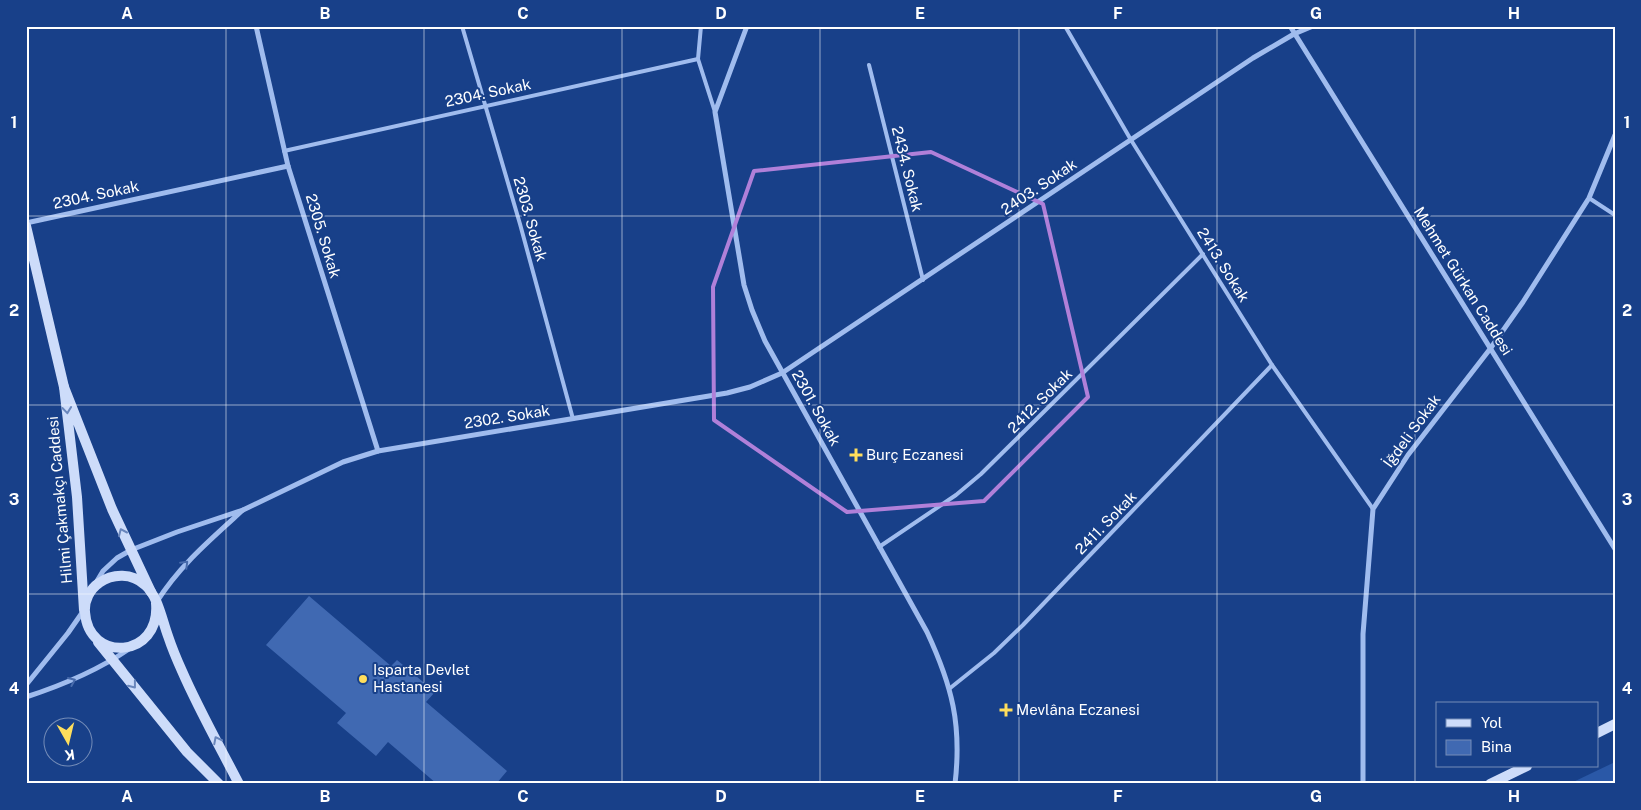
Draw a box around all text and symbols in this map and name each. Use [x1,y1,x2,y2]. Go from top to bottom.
text: A [121,4,133,23]
text: B [320,4,331,23]
text: C [517,4,529,23]
text: D [715,4,727,23]
text: E [915,4,925,23]
text: F [1113,4,1123,23]
text: G [1310,4,1322,23]
text: H [1508,4,1520,23]
street label: 2304. Sokak [443,75,532,110]
text: 1 [11,113,17,132]
text: 1 [1624,113,1630,132]
street label: 2434. Sokak [889,124,926,213]
street label: 2403. Sokak [998,155,1080,218]
street label: 2303. Sokak [510,175,551,263]
street label: 2304. Sokak [51,177,140,212]
street label: 2305. Sokak [303,192,344,280]
street label: Mehmet Gürkan Caddesi [1411,203,1516,358]
street label: 2413. Sokak [1194,224,1253,305]
text: 2 [9,301,19,320]
text: 2 [1622,301,1632,320]
street label: 2412. Sokak [1004,365,1075,436]
street label: 2301. Sokak [789,367,844,449]
street label: İğdeli Sokak [1379,390,1444,470]
street label: 2302. Sokak [463,401,551,432]
one-way arrow [61,406,72,414]
street label: Hilmi Çakmakçı Caddesi [44,416,75,584]
place label: Burç Eczanesi [866,446,963,463]
marker: Burç Eczanesi [850,449,862,461]
street label: 2411. Sokak [1071,488,1140,558]
text: 3 [9,490,19,509]
text: 3 [1622,490,1632,509]
one-way arrow [118,528,129,537]
one-way arrow [179,561,188,570]
place label: Isparta Devlet Hastanesi [373,661,470,695]
marker: Isparta Devlet Hastanesi [357,673,369,685]
one-way arrow [67,676,76,687]
text: 4 [9,679,20,698]
one-way arrow [127,679,135,688]
text: 4 [1622,679,1633,698]
place label: Mevlâna Eczanesi [1016,701,1140,718]
legend [1436,702,1598,768]
marker: Mevlâna Eczanesi [1000,704,1012,716]
text: Yol [1481,714,1502,731]
north arrow [42,718,92,768]
one-way arrow [213,737,223,746]
text: Bina [1481,738,1512,755]
text: K [64,746,76,763]
text: A [121,787,133,806]
text: B [320,787,331,806]
text: C [517,787,529,806]
text: D [715,787,727,806]
text: E [915,787,925,806]
text: F [1113,787,1123,806]
text: G [1310,787,1322,806]
text: H [1508,787,1520,806]

